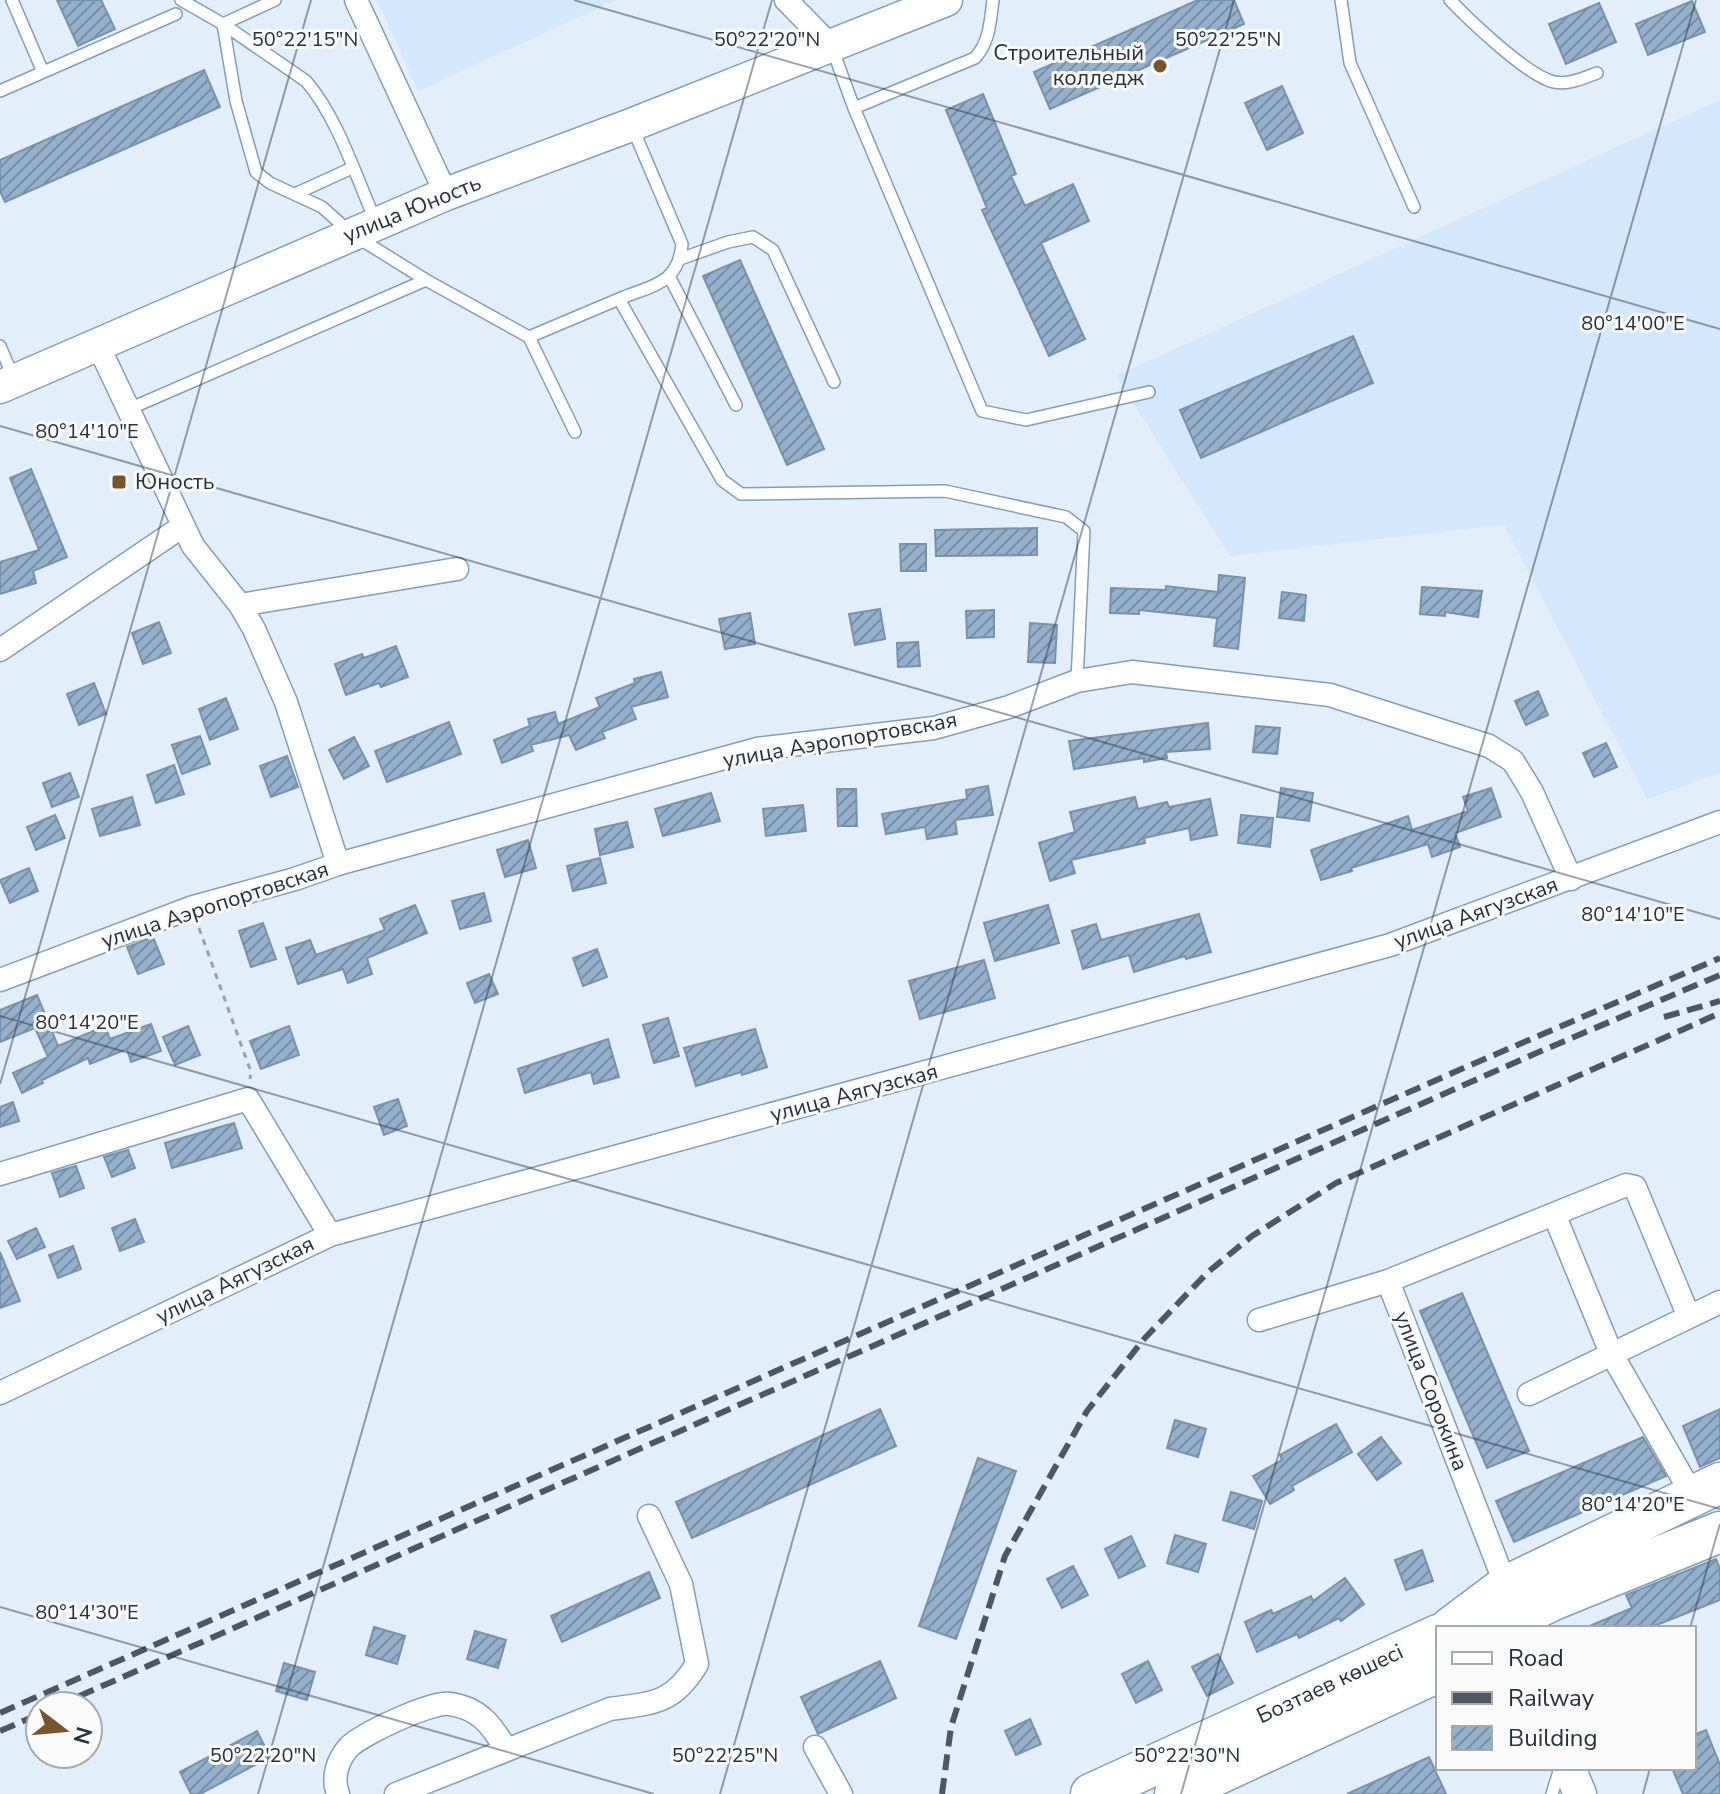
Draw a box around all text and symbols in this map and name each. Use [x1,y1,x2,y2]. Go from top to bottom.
text: 50°22'15"N [252,26,358,53]
text: 50°22'20"N [714,26,820,53]
text: 50°22'25"N [1175,26,1281,53]
place label: Строительный колледж [993,38,1145,93]
marker: Строительный колледж [1151,57,1169,75]
street label: улица Юность [338,168,486,250]
text: 80°14'00"E [1581,310,1685,337]
text: 80°14'10"E [35,418,139,445]
place label: Юность [135,467,215,497]
marker: Юность [110,473,128,491]
street label: улица Аэропортовская [720,705,960,775]
street label: улица Аэропортовская [97,854,333,956]
street label: улица Аягузская [1390,869,1562,957]
text: 80°14'10"E [1581,901,1685,928]
text: 80°14'20"E [35,1009,139,1036]
street label: улица Аягузская [767,1056,941,1130]
street label: улица Аягузская [151,1229,319,1331]
street label: улица Сорокина [1387,1307,1475,1475]
text: 80°14'20"E [1581,1491,1685,1518]
text: 80°14'30"E [35,1599,139,1626]
legend [1436,1626,1696,1770]
street label: Бозтаев көшесі [1252,1637,1408,1731]
text: Road [1508,1642,1564,1674]
text: Railway [1508,1682,1595,1714]
north arrow [24,1690,104,1770]
text: Building [1508,1722,1598,1754]
text: N [66,1723,99,1747]
text: 50°22'20"N [210,1742,316,1769]
text: 50°22'25"N [672,1742,778,1769]
text: 50°22'30"N [1134,1742,1240,1769]

